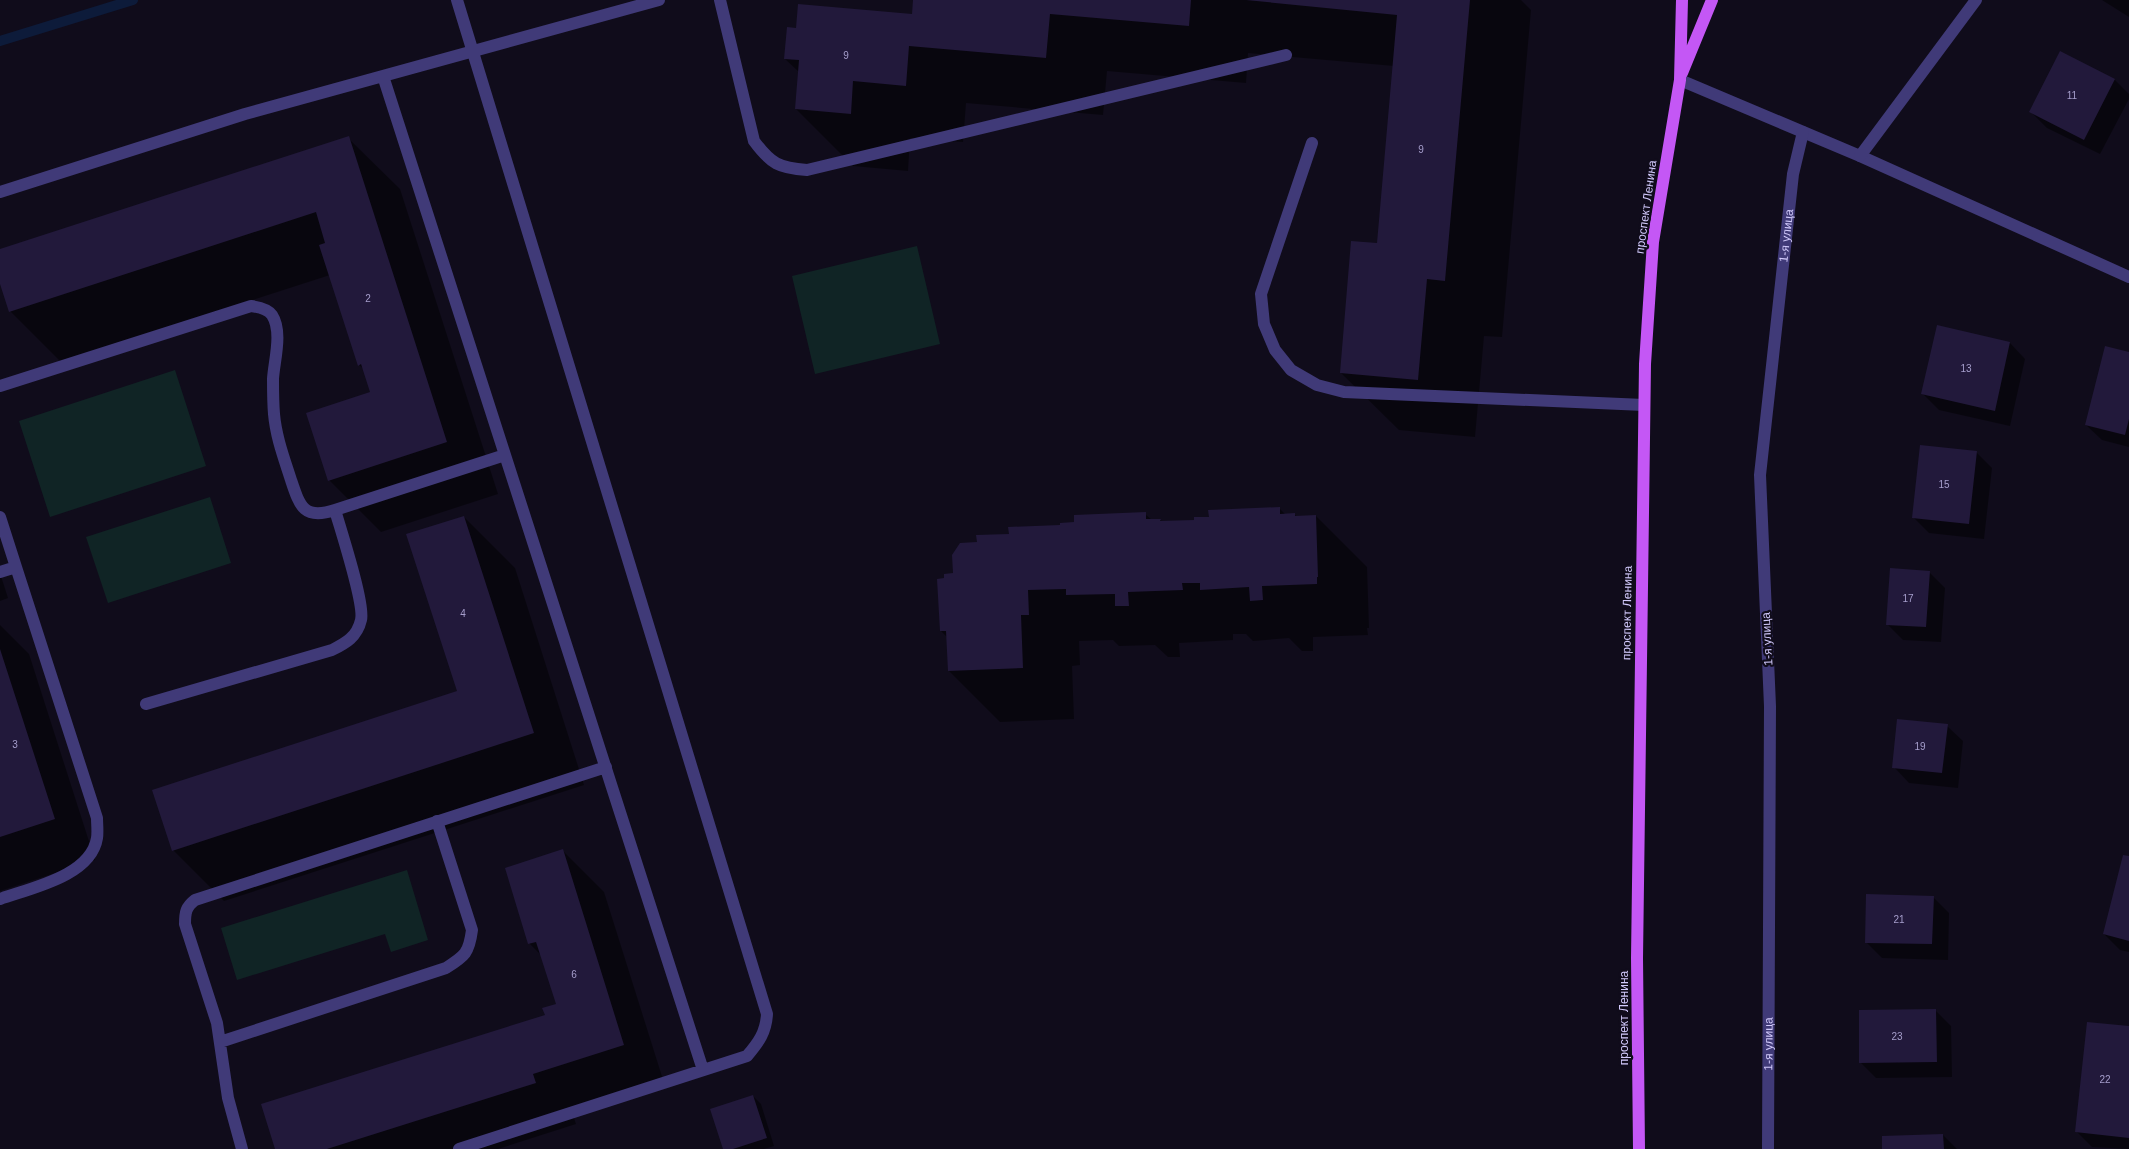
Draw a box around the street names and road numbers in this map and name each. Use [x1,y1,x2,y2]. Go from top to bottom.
street label: проспект Ленина [1632,159,1660,255]
street label: 1-я улица [1776,208,1796,263]
street label: проспект Ленина [1619,565,1635,660]
street label: 1-я улица [1759,612,1775,666]
street label: проспект Ленина [1617,970,1631,1065]
street label: 1-я улица [1761,1017,1776,1071]

